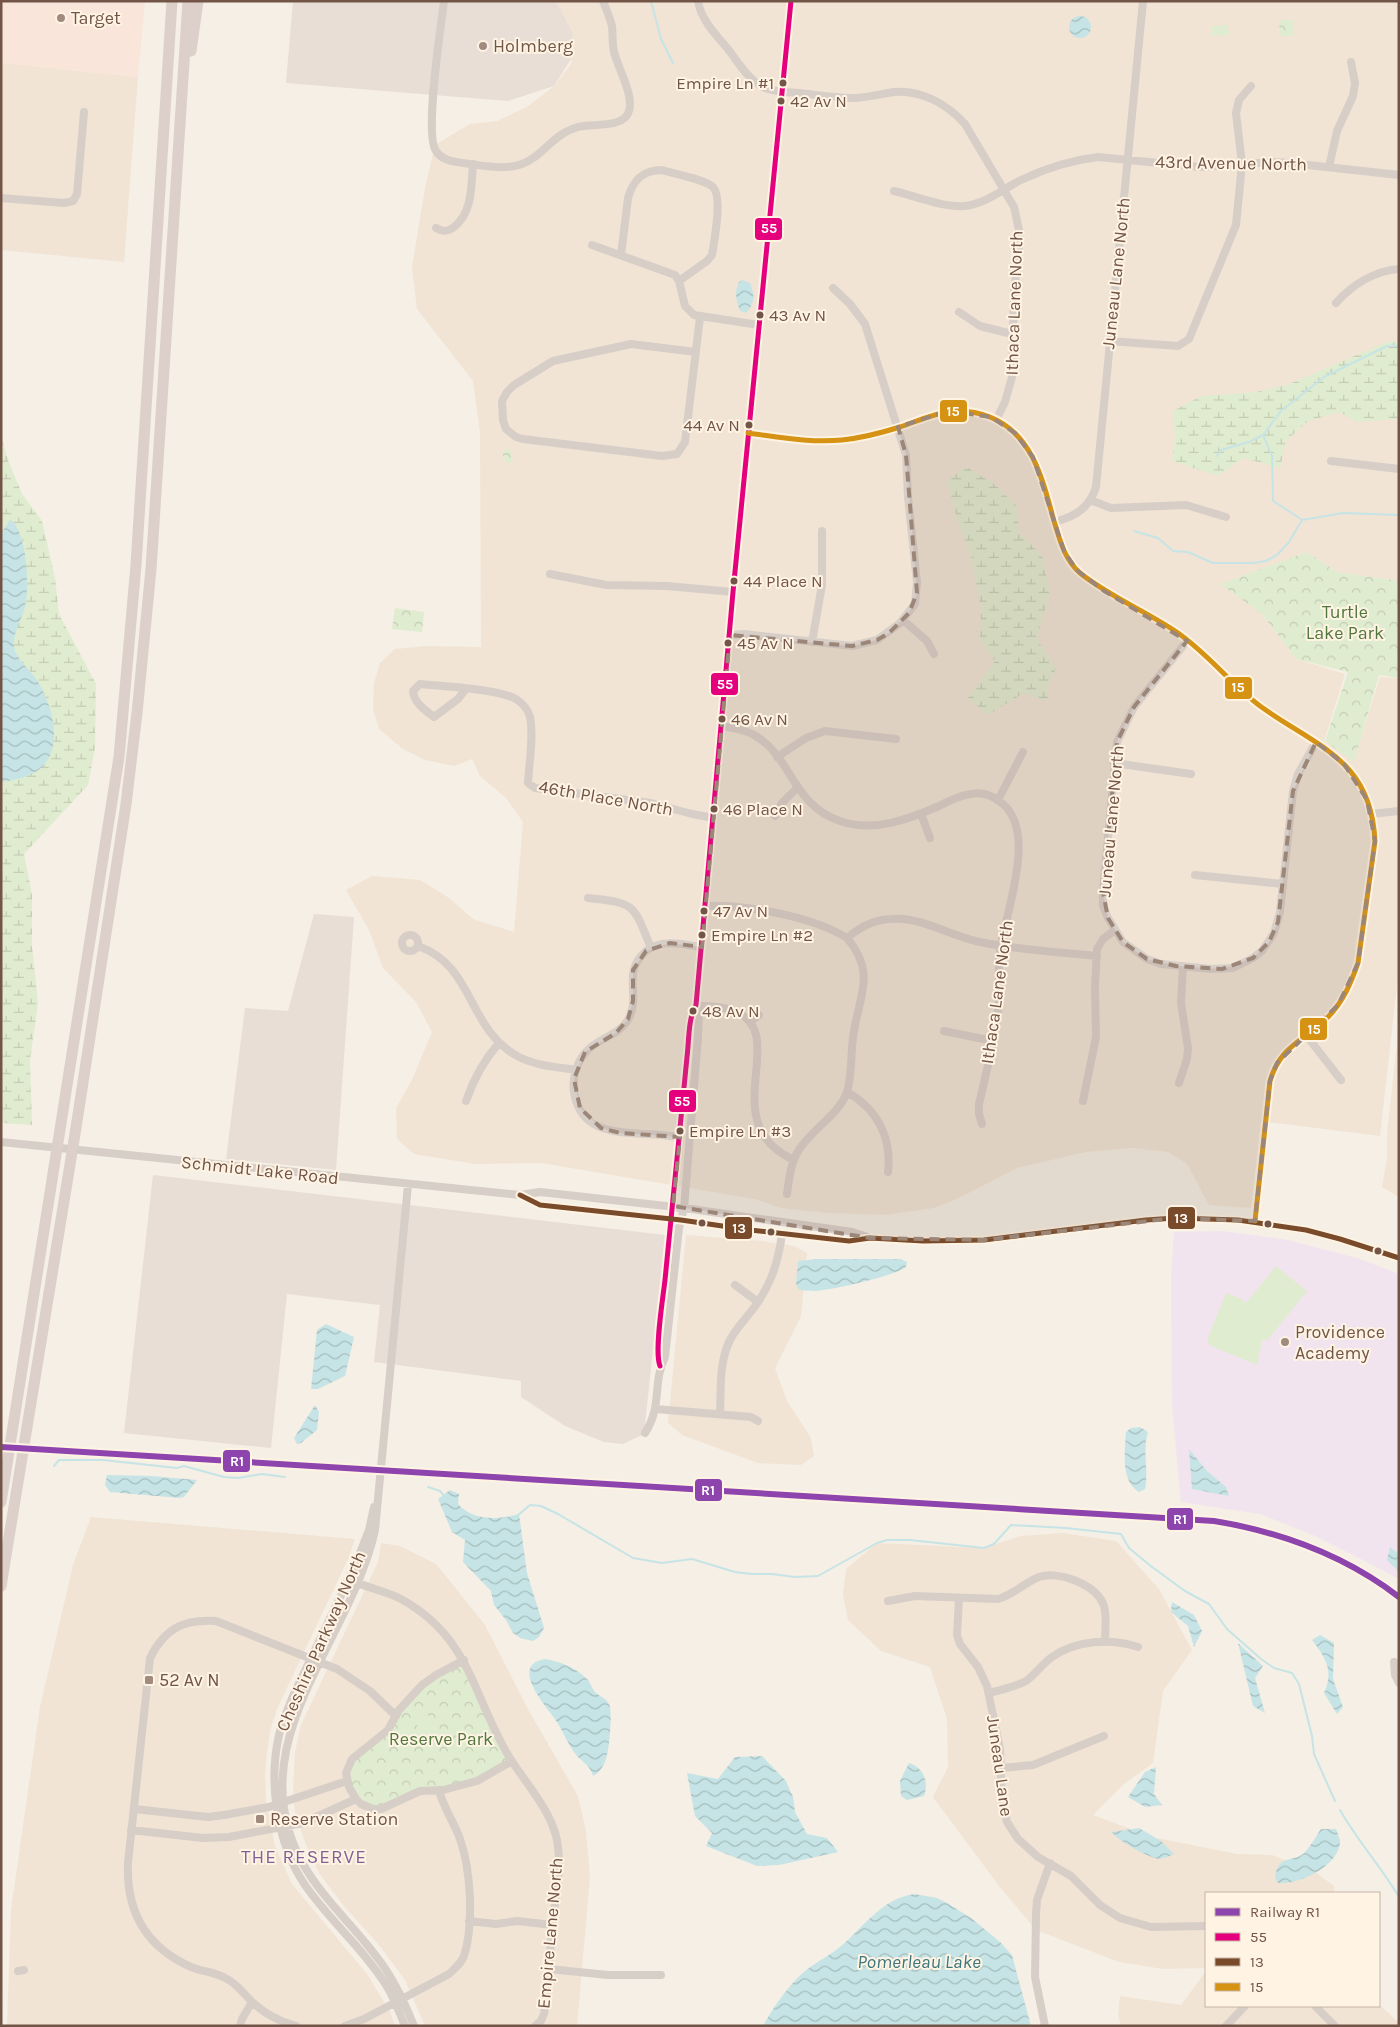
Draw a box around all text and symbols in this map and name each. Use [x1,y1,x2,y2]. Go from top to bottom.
place label: Target [71,7,121,29]
marker: Target [55,12,67,24]
place label: Holmberg [493,35,573,57]
marker: Holmberg [477,40,489,52]
place label: Empire Ln #1 [676,73,774,93]
marker: Empire Ln #1 [778,78,788,88]
place label: 42 Av N [790,91,847,111]
marker: 42 Av N [776,96,786,106]
street label: 43rd Avenue North [1155,151,1307,175]
street label: Juneau Lane North [1097,196,1135,350]
line badge: 55 [754,217,783,241]
text: 55 [761,220,777,237]
street label: Ithaca Lane North [1000,230,1028,376]
place label: 43 Av N [769,305,826,325]
marker: 43 Av N [755,310,765,320]
line badge: 15 [939,399,968,423]
text: 15 [946,403,960,420]
place label: 44 Av N [683,415,740,435]
marker: 44 Av N [744,420,754,430]
place label: 44 Place N [743,571,823,591]
marker: 44 Place N [729,576,739,586]
park label: Turtle Lake Park [1306,601,1384,644]
place label: 45 Av N [737,633,794,653]
marker: 45 Av N [723,638,733,648]
line badge: 55 [710,672,739,696]
text: 55 [717,676,733,693]
line badge: 15 [1224,676,1253,700]
text: 15 [1231,679,1245,696]
place label: 46 Av N [731,709,788,729]
marker: 46 Av N [717,714,727,724]
street label: Juneau Lane North [1093,744,1129,898]
street label: 46th Place North [537,775,675,821]
place label: 46 Place N [723,799,803,819]
marker: 46 Place N [709,804,719,814]
place label: 47 Av N [713,901,768,921]
marker: 47 Av N [699,906,709,916]
street label: Ithaca Lane North [976,919,1018,1065]
place label: Empire Ln #2 [711,925,813,945]
marker: Empire Ln #2 [697,930,707,940]
place label: 48 Av N [702,1001,760,1021]
marker: 48 Av N [688,1006,698,1016]
line badge: 15 [1299,1017,1328,1041]
text: 15 [1307,1021,1321,1038]
line badge: 55 [668,1089,697,1113]
text: 55 [674,1093,690,1110]
place label: Empire Ln #3 [689,1121,791,1141]
marker: Empire Ln #3 [675,1126,685,1136]
street label: Schmidt Lake Road [180,1151,340,1189]
line badge: 13 [1167,1206,1196,1230]
text: 13 [1174,1210,1188,1227]
line badge: 13 [724,1216,753,1240]
unlabelled marker [697,1218,707,1228]
unlabelled marker [1263,1219,1273,1229]
text: 13 [732,1220,746,1237]
unlabelled marker [766,1227,776,1237]
unlabelled marker [1373,1246,1383,1256]
place label: Providence Academy [1295,1321,1385,1364]
marker: Providence Academy [1279,1336,1291,1348]
line badge: R1 [222,1449,251,1473]
text: R1 [230,1453,244,1470]
line badge: R1 [694,1478,723,1502]
text: R1 [701,1482,715,1499]
line badge: R1 [1166,1507,1194,1531]
text: R1 [1173,1511,1187,1528]
street label: Cheshire Parkway North [271,1547,371,1735]
place label: 52 Av N [159,1669,219,1691]
marker: 52 Av N [143,1674,155,1686]
street label: Juneau Lane [982,1714,1018,1818]
park label: Reserve Park [389,1728,493,1750]
place label: Reserve Station [270,1808,398,1830]
marker: Reserve Station [254,1813,266,1825]
district label: THE RESERVE [241,1846,367,1868]
street label: Empire Lane North [532,1856,568,2010]
legend [1205,1892,1380,2007]
text: Railway R1 [1250,1903,1320,1921]
text: 55 [1250,1928,1267,1946]
water label: Pomerleau Lake [857,1951,981,1973]
text: 13 [1250,1953,1264,1971]
text: 15 [1250,1978,1263,1996]

